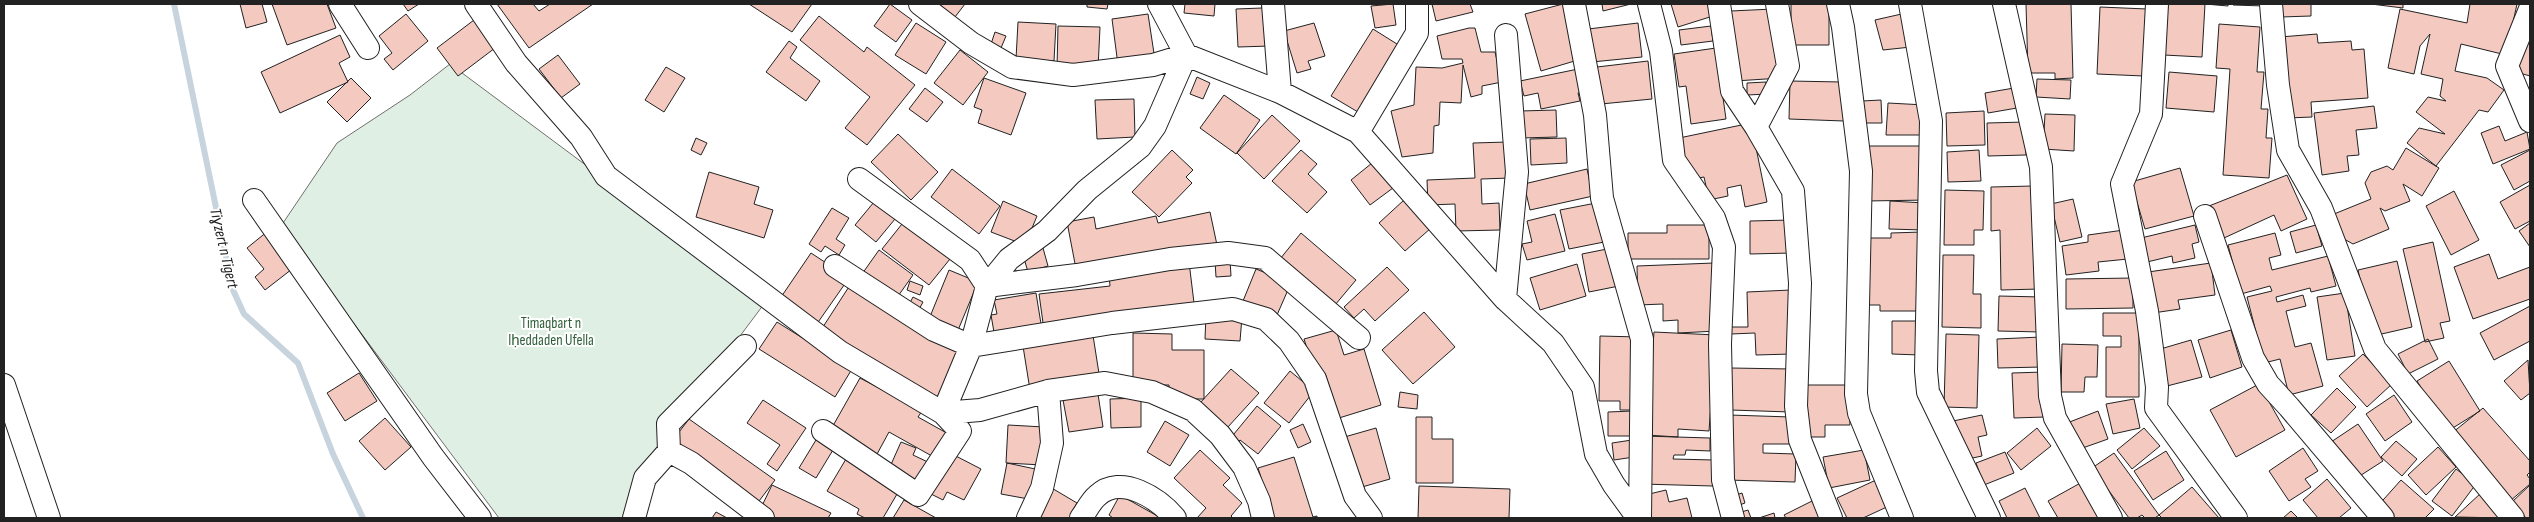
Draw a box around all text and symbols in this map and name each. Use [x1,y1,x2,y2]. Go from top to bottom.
water label: Tiɣzert n Tigert [205,206,242,291]
park label: Timaqbart n Iḥeddaden Ufella [508,314,594,350]

